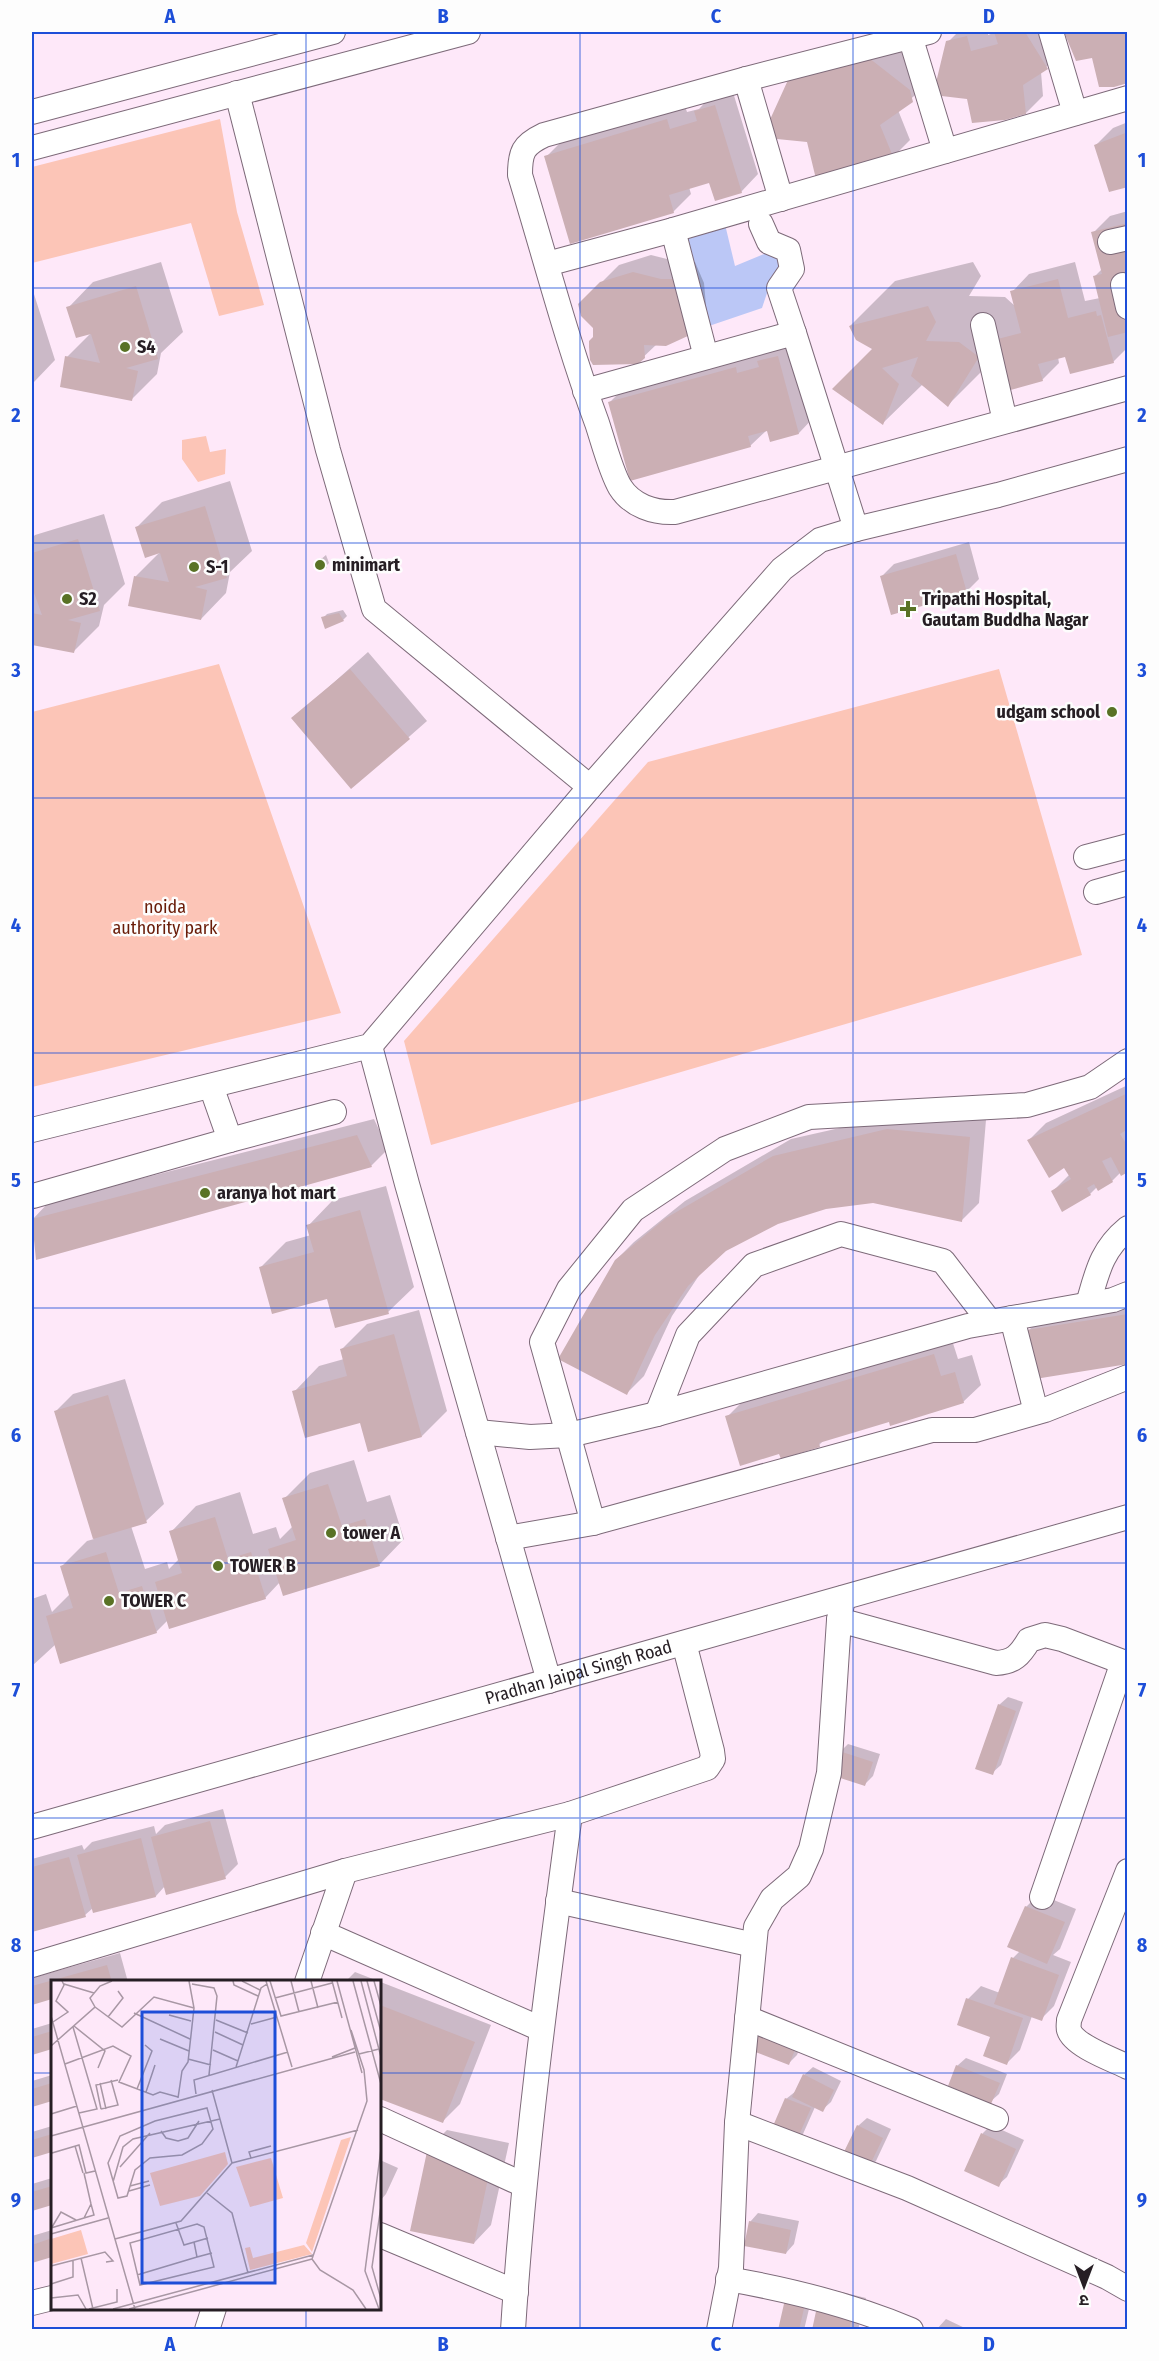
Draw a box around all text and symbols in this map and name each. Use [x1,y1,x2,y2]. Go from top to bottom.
text: A [164,4,177,28]
text: B [437,4,449,28]
text: C [711,4,722,28]
text: D [983,4,995,28]
text: 1 [12,148,20,172]
text: 1 [1138,148,1146,172]
place label: S4 [137,336,156,358]
marker: S4 [118,340,132,354]
text: 2 [10,403,21,427]
text: 2 [1136,403,1147,427]
place label: minimart [332,554,401,576]
place label: S-1 [206,556,228,578]
marker: minimart [313,558,327,572]
marker: S-1 [187,560,201,574]
place label: S2 [79,588,97,610]
place label: Tripathi Hospital, Gautam Buddha Nagar [922,588,1089,631]
marker: S2 [60,592,74,606]
marker: Tripathi Hospital, Gautam Buddha Nagar [899,600,917,618]
text: 3 [10,658,21,682]
text: 3 [1136,658,1147,682]
place label: udgam school [997,701,1100,723]
marker: udgam school [1105,705,1119,719]
park label: noida authority park [113,896,218,939]
text: 4 [11,913,21,937]
text: 4 [1137,913,1147,937]
text: 5 [11,1168,21,1192]
text: 5 [1137,1168,1147,1192]
place label: aranya hot mart [217,1182,337,1204]
marker: aranya hot mart [198,1186,212,1200]
text: 6 [11,1423,21,1447]
text: 6 [1137,1423,1147,1447]
place label: tower A [343,1522,400,1544]
marker: tower A [324,1526,338,1540]
place label: TOWER B [230,1555,296,1577]
marker: TOWER B [211,1559,225,1573]
place label: TOWER C [121,1590,187,1612]
marker: TOWER C [102,1594,116,1608]
street label: Pradhan Jaipal Singh Road [483,1636,675,1709]
text: 7 [12,1678,21,1702]
text: 7 [1138,1678,1147,1702]
text: 8 [11,1933,22,1957]
text: 8 [1137,1933,1148,1957]
inset map [51,1980,381,2310]
text: 9 [11,2188,21,2212]
text: 9 [1137,2188,1147,2212]
north arrow [1054,2256,1114,2316]
text: उ [1079,2291,1089,2310]
text: A [164,2332,177,2356]
text: B [437,2332,449,2356]
text: C [711,2332,722,2356]
text: D [983,2332,995,2356]

